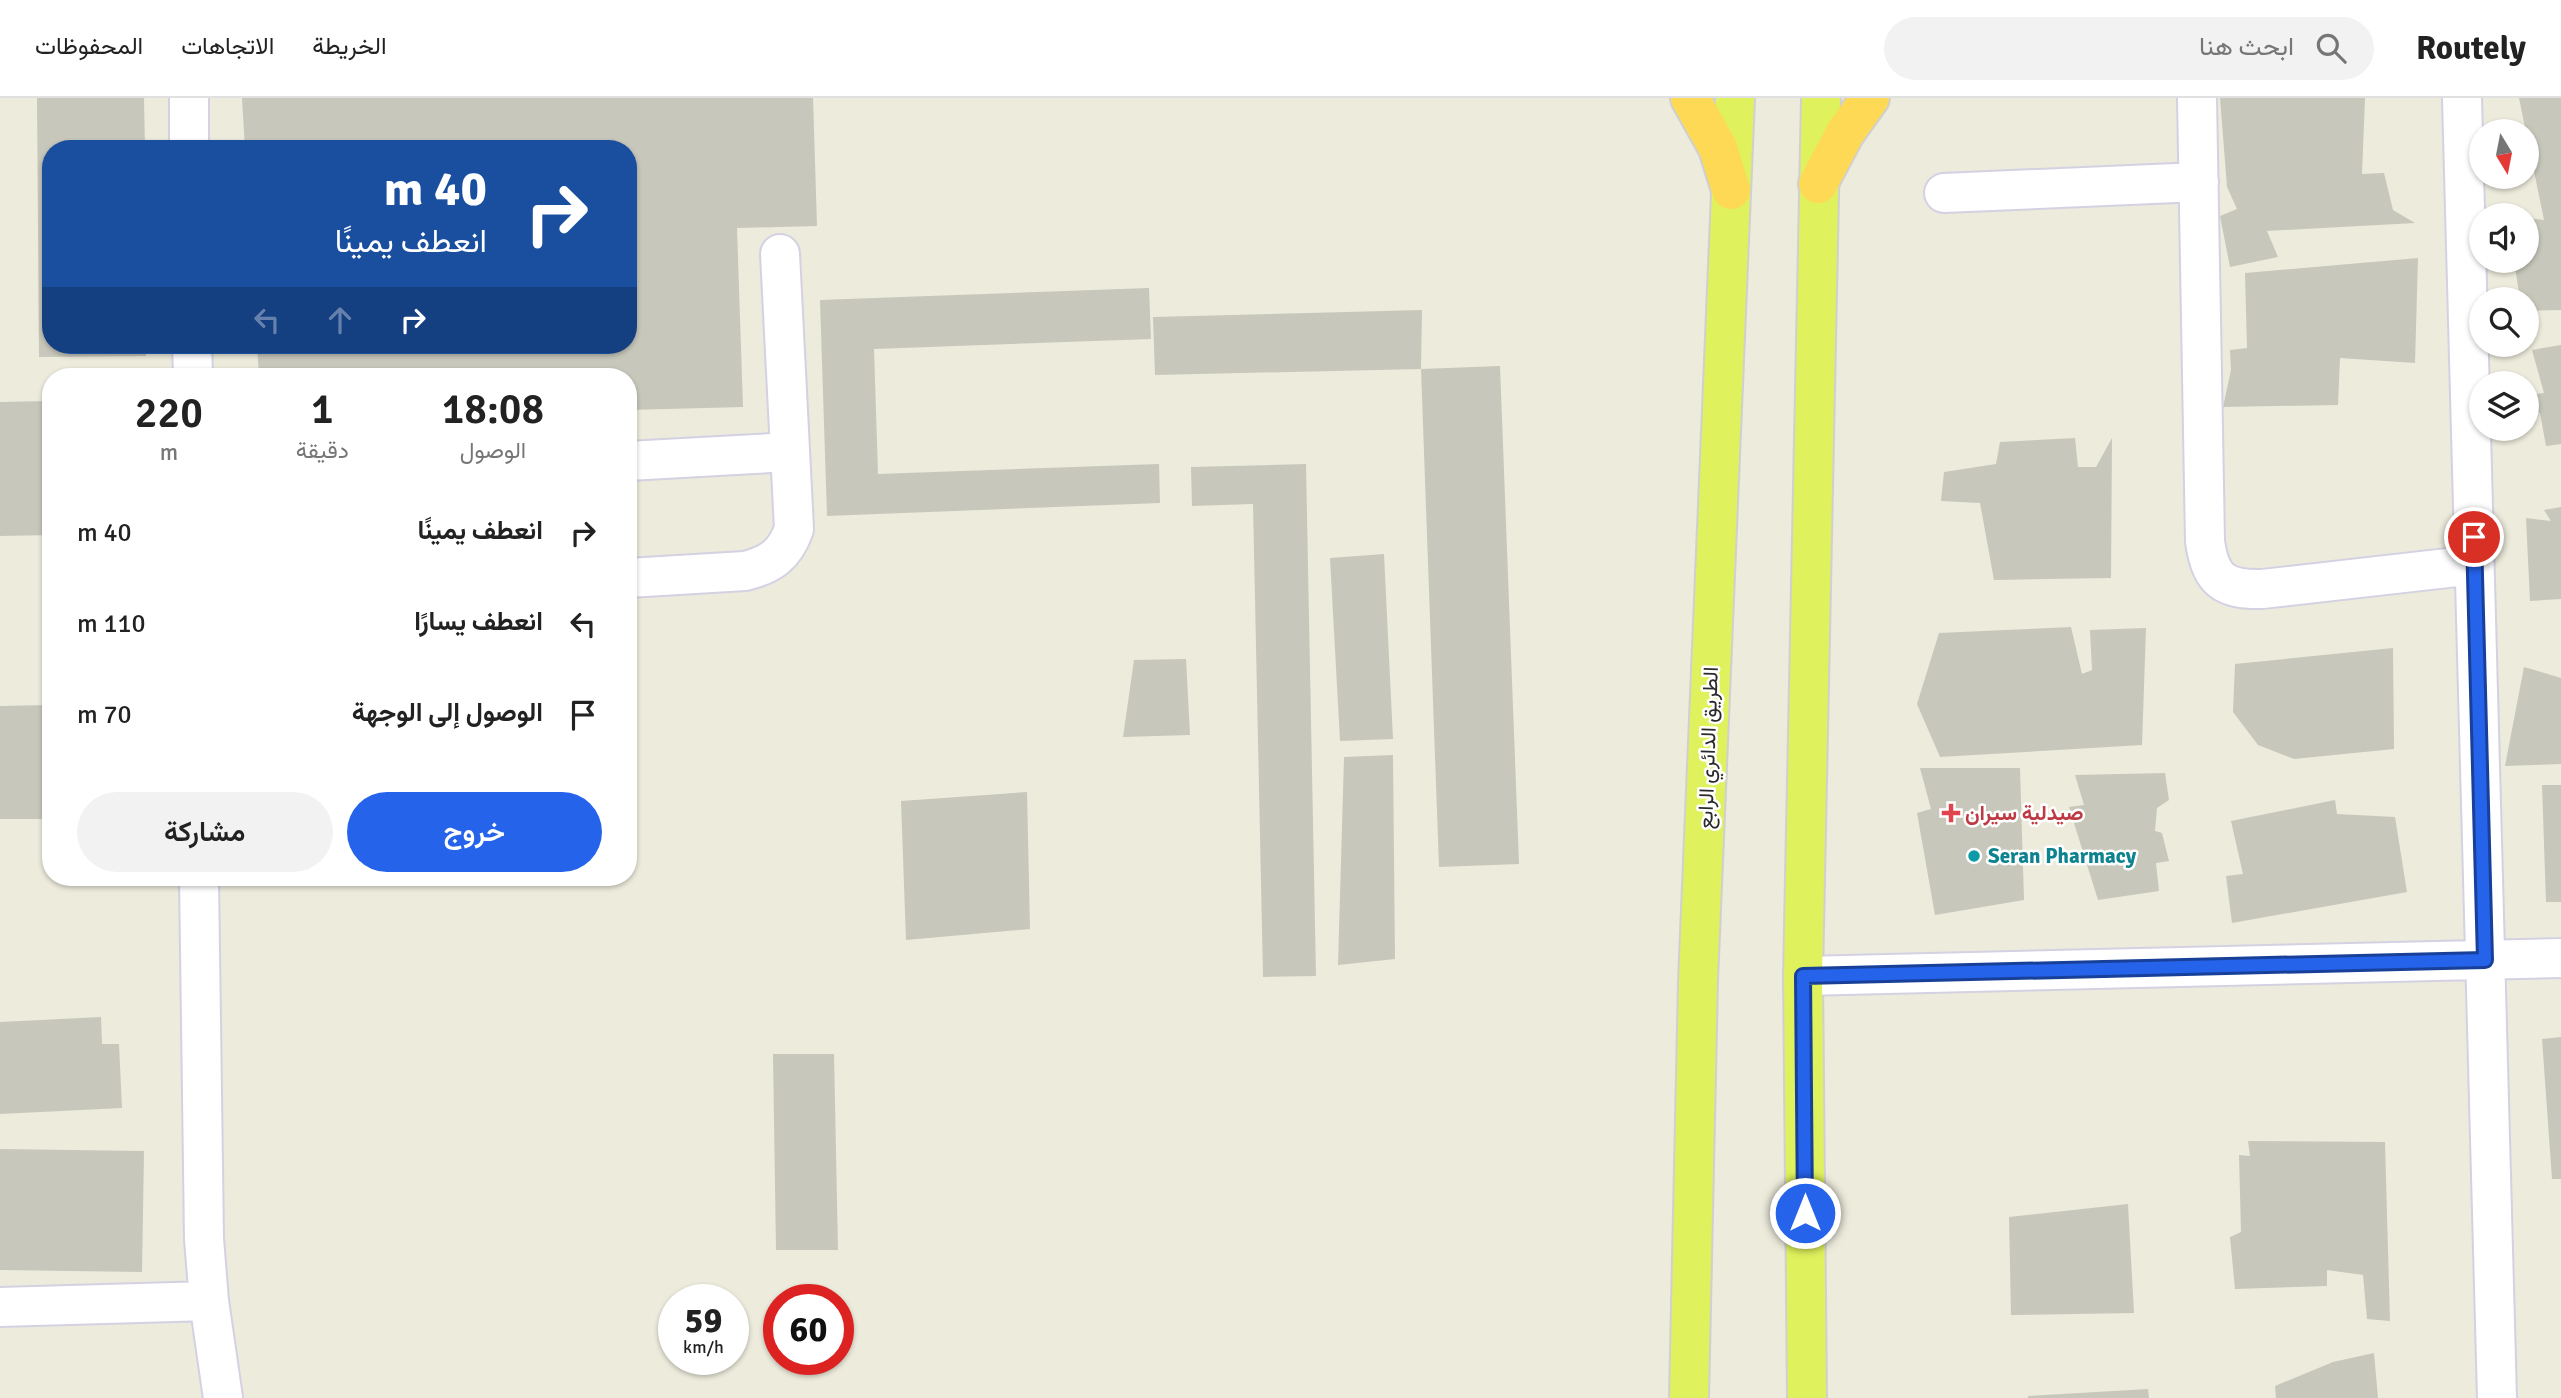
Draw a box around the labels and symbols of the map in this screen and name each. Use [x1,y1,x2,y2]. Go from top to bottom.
north arrow [2469,119,2539,189]
pin [2444,507,2504,567]
street label: الطريق الدائري الرابع [1692,666,1728,830]
place label: صيدلية سيران [1965,800,2084,826]
marker: صيدلية سيران [1943,805,1959,821]
place label: Seran Pharmacy [1988,843,2137,869]
marker: Seran Pharmacy [1966,848,1982,864]
position arrow [1768,1176,1842,1250]
speed limit sign: 60 [763,1284,854,1375]

